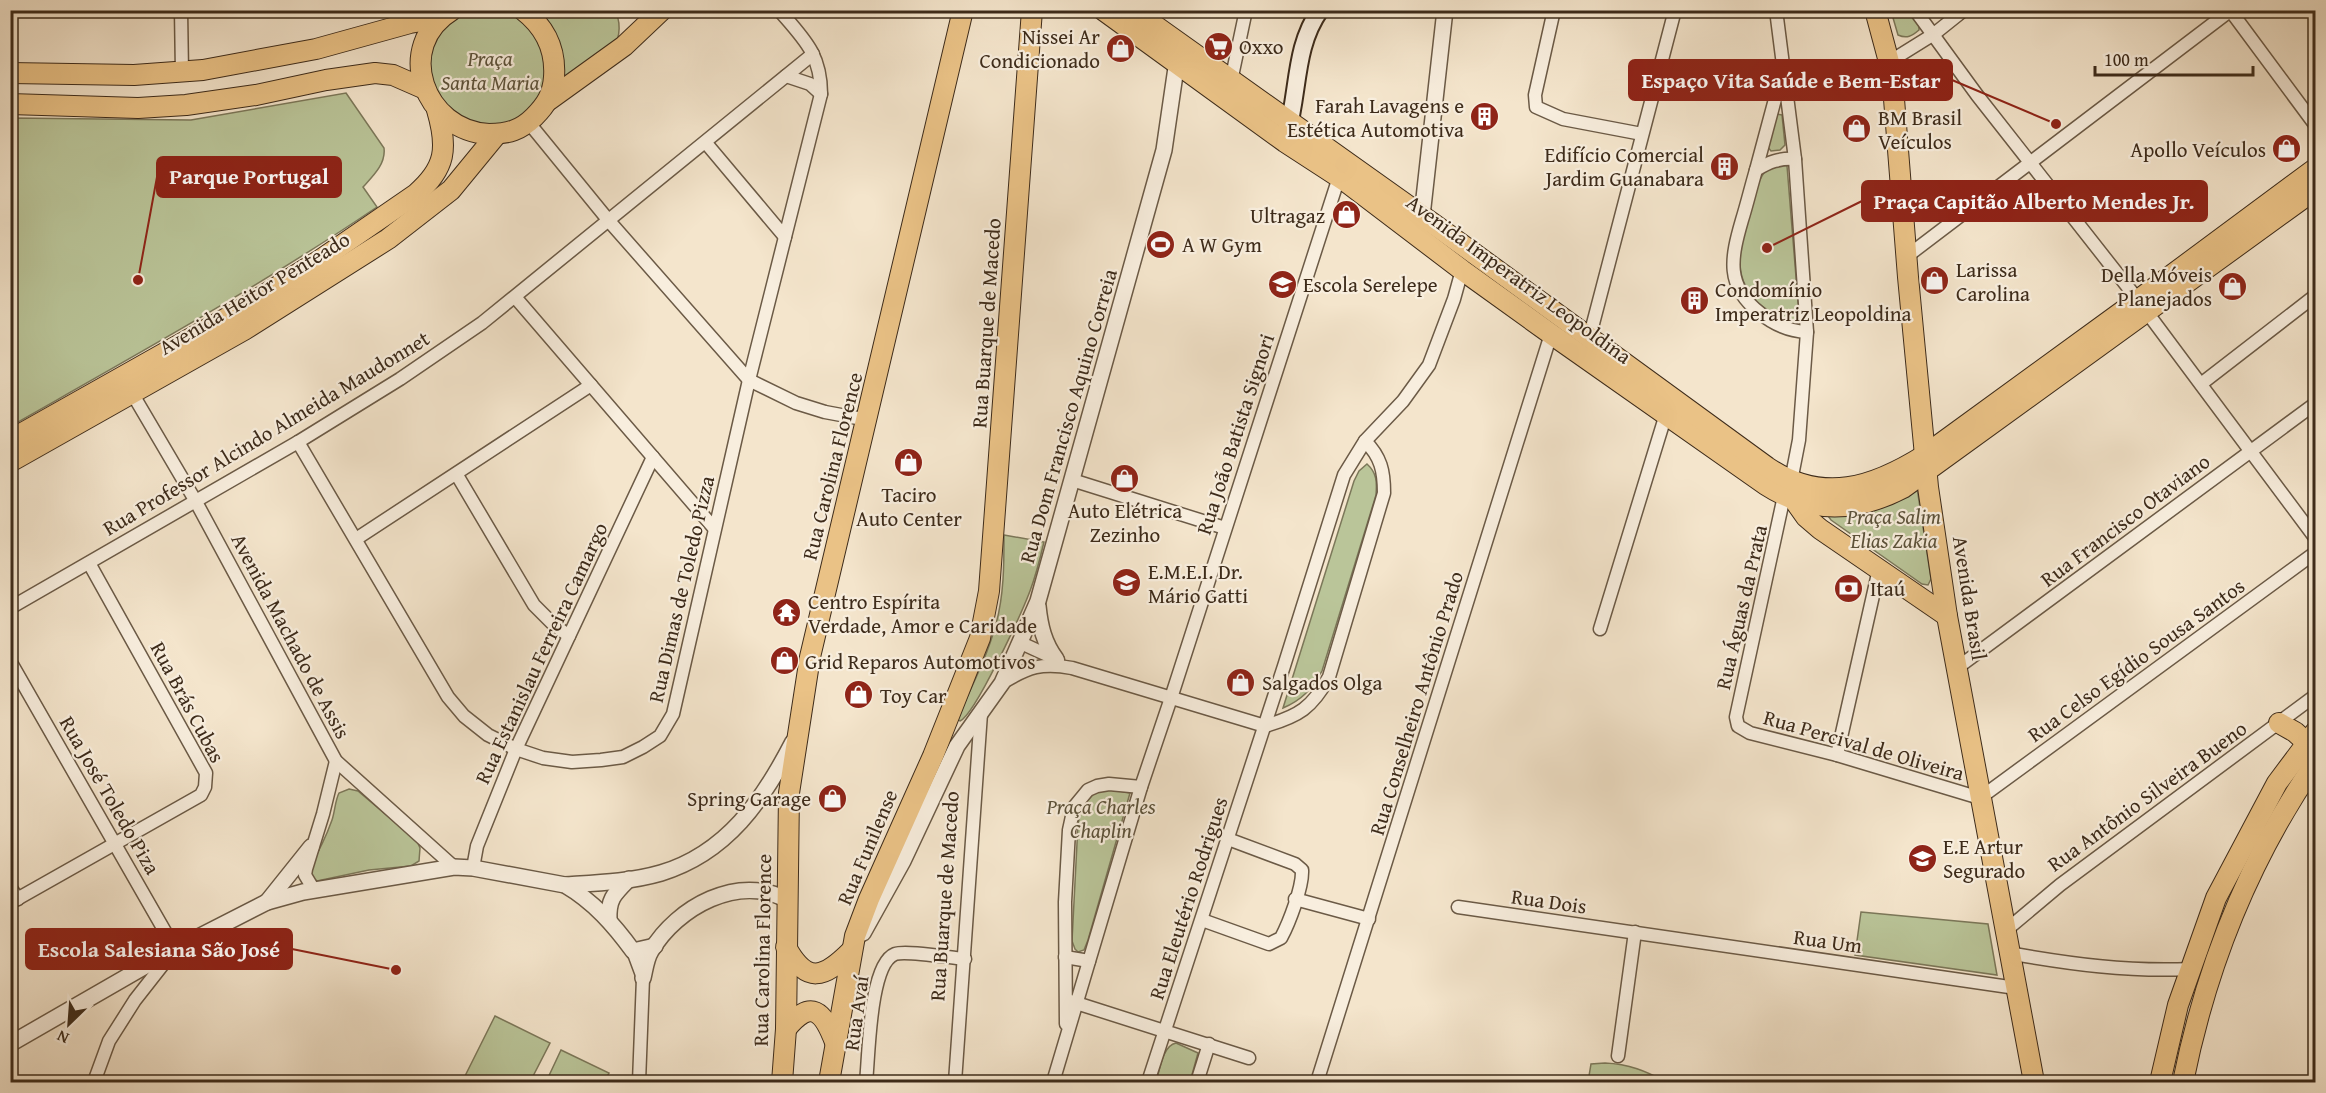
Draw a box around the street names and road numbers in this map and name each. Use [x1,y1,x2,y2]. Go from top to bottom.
street label: Avenida Imperatriz Leopoldina [1400,187,1638,371]
street label: Rua Buarque de Macedo [963,217,1009,429]
street label: Avenida Heitor Penteado [153,224,355,362]
street label: Rua Dom Francisco Aquino Correia [1011,265,1125,567]
street label: Rua Professor Alcindo Almeida Maudonnet [97,322,436,543]
street label: Rua João Batista Signori [1188,329,1282,539]
street label: Rua Carolina Florence [794,369,870,563]
street label: Rua Francisco Otaviano [2034,446,2216,594]
street label: Rua Dimas de Toledo Pizza [640,473,722,705]
street label: Rua Estanislau Ferreira Camargo [467,517,615,789]
street label: Rua Águas da Prata [1707,522,1775,692]
street label: Avenida Machado de Assis [224,528,358,744]
street label: Avenida Brasil [1945,534,1995,662]
street label: Rua Conselheiro Antônio Prado [1361,567,1471,839]
street label: Rua Celso Egídio Sousa Santos [2021,570,2251,750]
street label: Rua Brás Cubas [143,636,233,768]
street label: Rua Percival de Oliveira [1760,702,1968,789]
street label: Rua José Toledo Piza [52,710,168,880]
street label: Rua Antônio Silveira Bueno [2041,713,2253,879]
street label: Rua Funilense [829,784,905,910]
street label: Rua Buarque de Macedo [921,790,967,1002]
street label: Rua Eleutério Rodrigues [1141,793,1235,1003]
street label: Rua Carolina Florence [745,853,779,1047]
street label: Rua Dois [1509,880,1589,922]
street label: Rua Um [1792,921,1864,961]
street label: Rua Avaí [835,972,877,1053]

